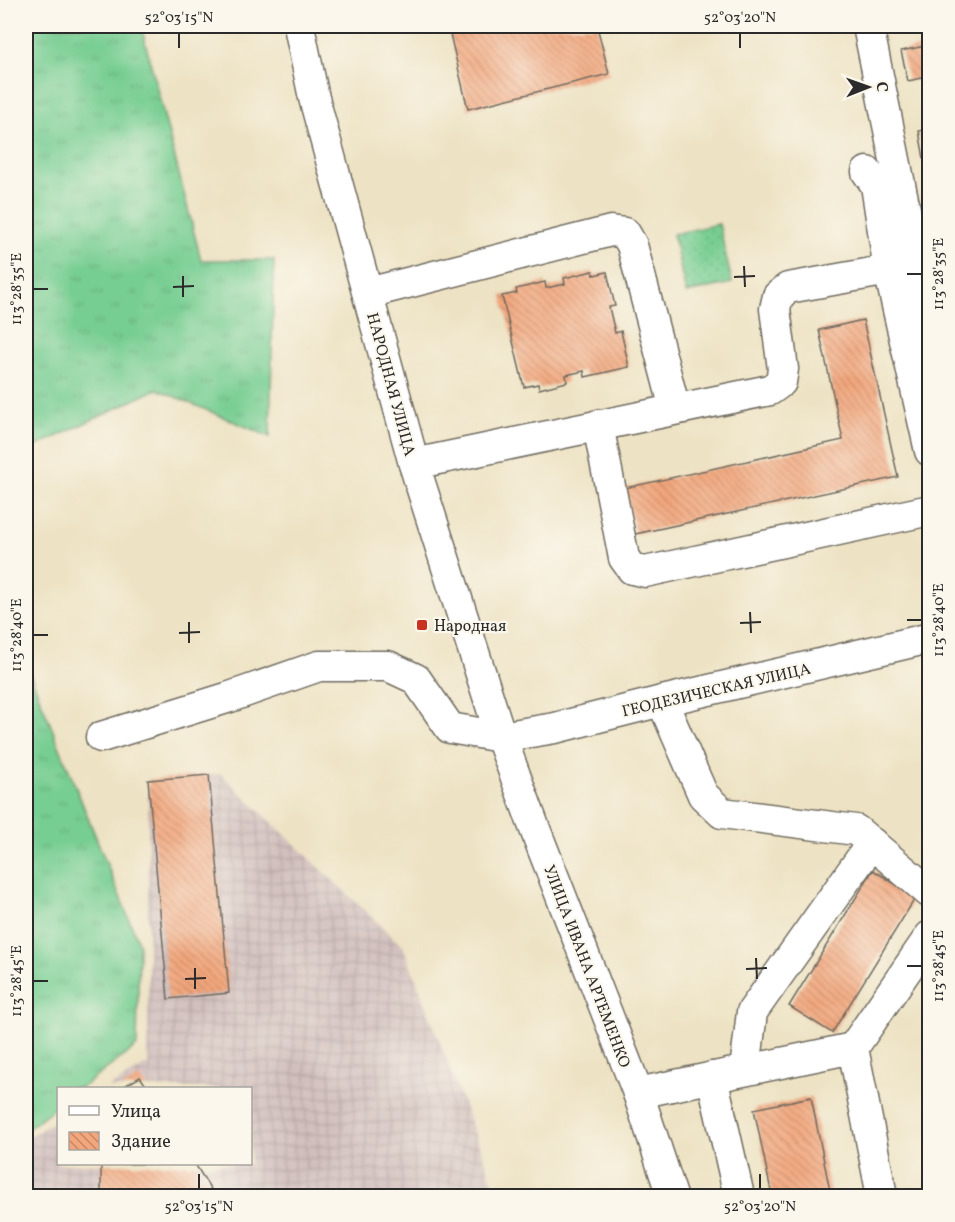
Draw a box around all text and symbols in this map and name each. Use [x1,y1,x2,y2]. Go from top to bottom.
text: 52°03'15"N [145,8,213,29]
text: 52°03'20"N [704,8,776,29]
north arrow [838,57,898,117]
text: С [870,81,892,92]
text: 113°28'35"E [929,238,950,310]
text: 113°28'35"E [7,253,28,325]
street label: НАРОДНАЯ УЛИЦА [360,310,420,459]
text: 113°28'40"E [929,583,950,657]
text: 113°28'40"E [7,598,28,672]
place label: Народная [434,616,506,638]
marker: Народная [415,618,429,632]
street label: ГЕОДЕЗИЧЕСКАЯ УЛИЦА [620,658,813,723]
street label: УЛИЦА ИВАНА АРТЕМЕНКО [537,862,635,1072]
text: 113°28'45"E [929,930,950,1002]
text: 113°28'45"E [7,945,28,1017]
legend [57,1087,252,1165]
text: Улица [111,1100,161,1125]
text: Здание [111,1130,171,1155]
text: 52°03'15"N [165,1197,233,1218]
text: 52°03'20"N [724,1197,796,1218]

